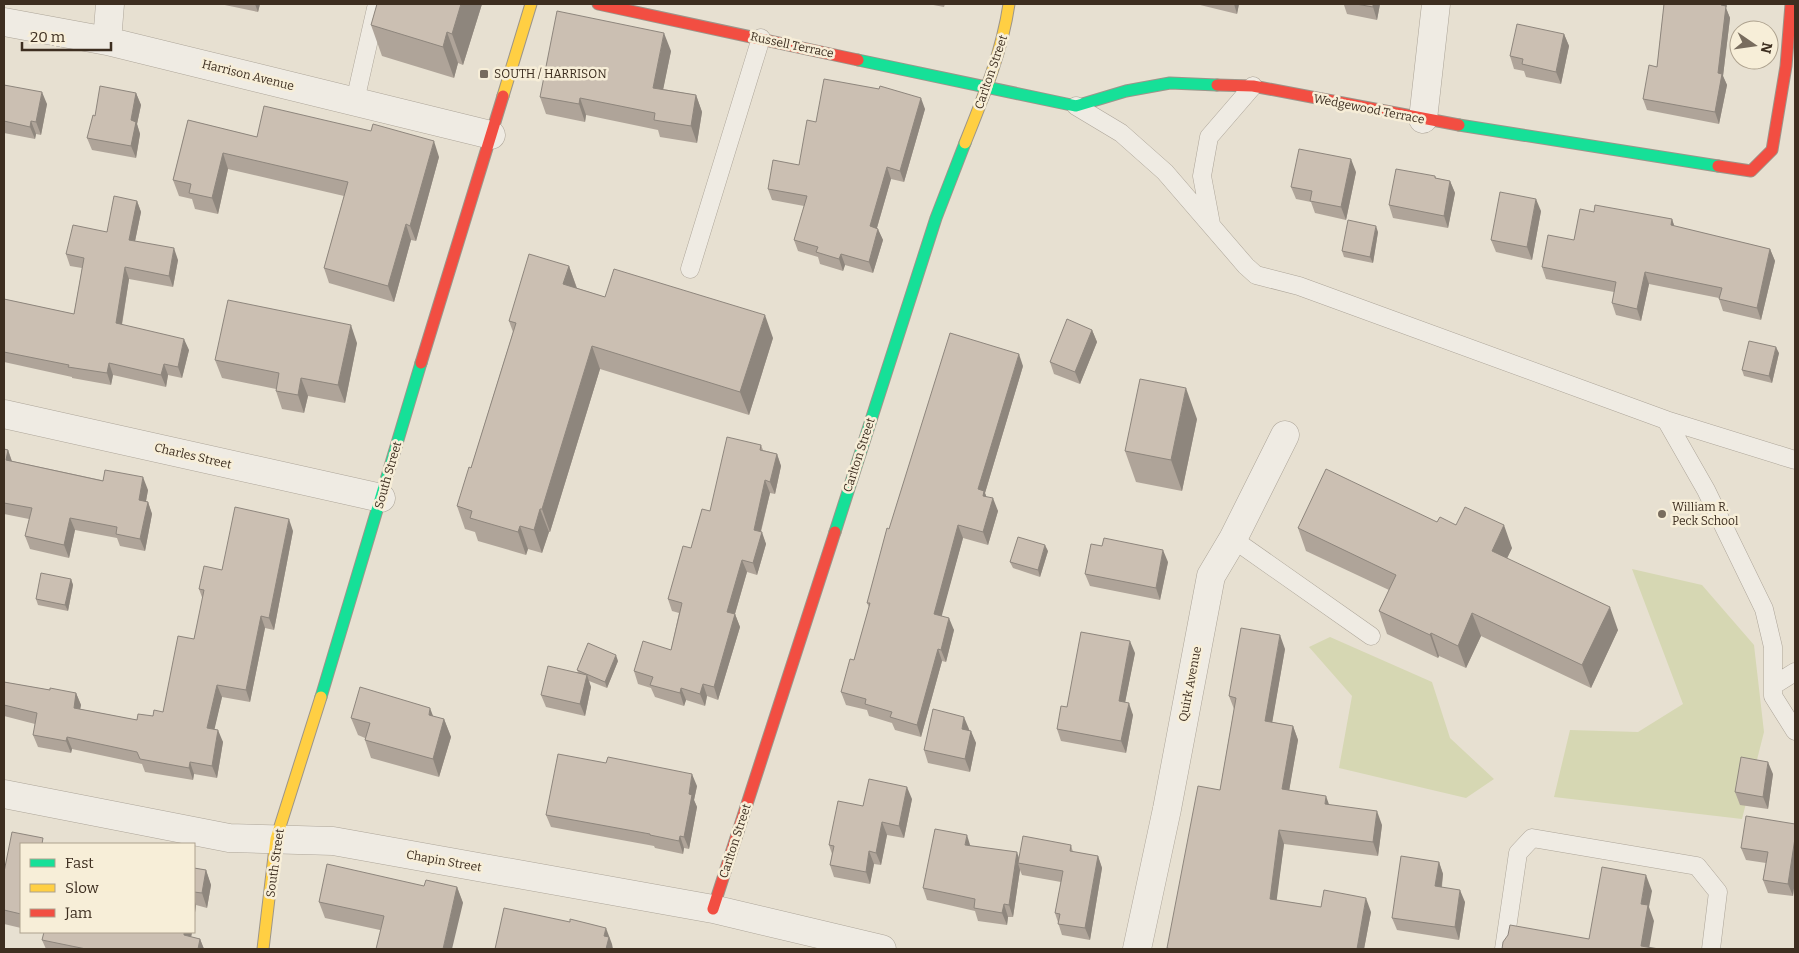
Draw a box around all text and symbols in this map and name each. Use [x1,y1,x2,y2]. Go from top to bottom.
scale bar [22,20,111,52]
north arrow [1729,20,1779,70]
text: 20 m [30,28,66,46]
street label: Russell Terrace [749,29,835,61]
street label: Carlton Street [972,32,1010,111]
text: N [1757,41,1776,55]
street label: Harrison Avenue [200,57,296,93]
place label: SOUTH / HARRISON [494,67,607,81]
marker: SOUTH / HARRISON [478,68,490,80]
street label: Wedgewood Terrace [1312,91,1426,127]
street label: Carlton Street [840,415,878,494]
street label: South Street [372,439,404,510]
street label: Charles Street [153,440,233,472]
place label: William R. Peck School [1672,500,1739,528]
marker: William R. Peck School [1656,508,1668,520]
street label: Quirk Avenue [1176,645,1204,723]
street label: Carlton Street [716,801,754,880]
street label: South Street [263,827,287,898]
legend [20,843,195,933]
street label: Chapin Street [405,848,483,875]
text: Fast [65,854,94,872]
text: Slow [65,879,100,897]
text: Jam [64,904,93,922]

